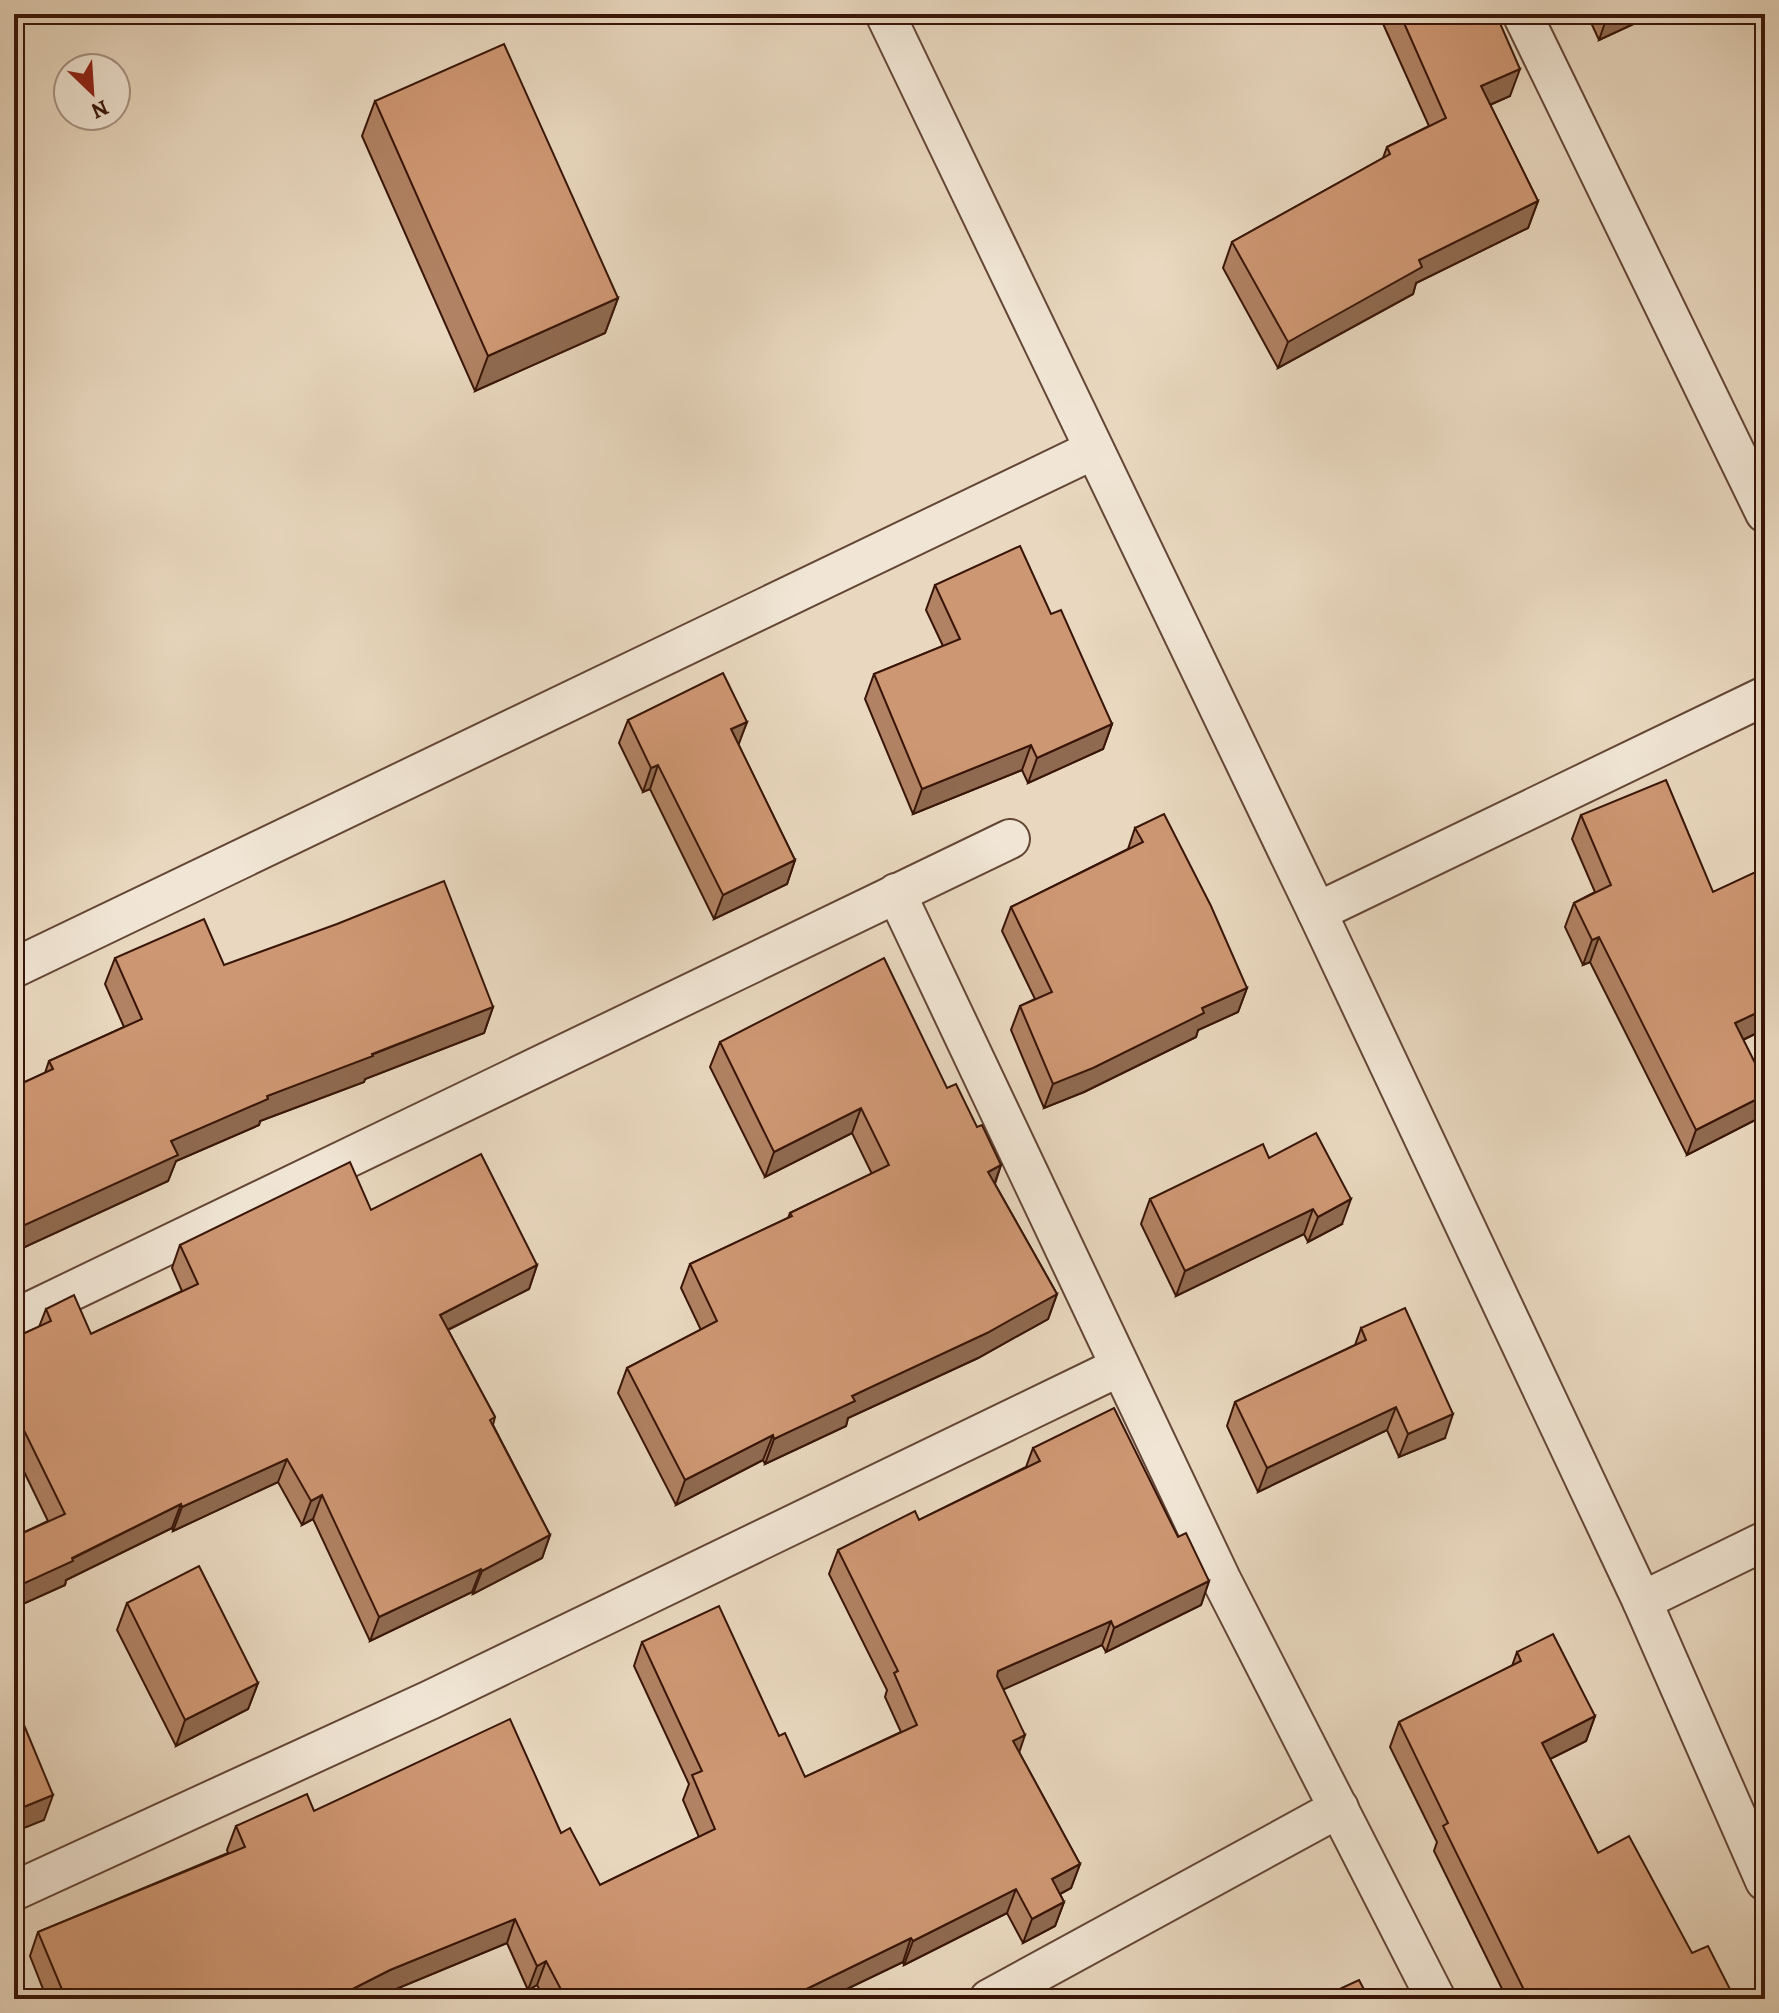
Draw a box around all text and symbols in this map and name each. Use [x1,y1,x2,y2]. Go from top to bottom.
north arrow [52,52,132,132]
text: N [86,92,114,126]

